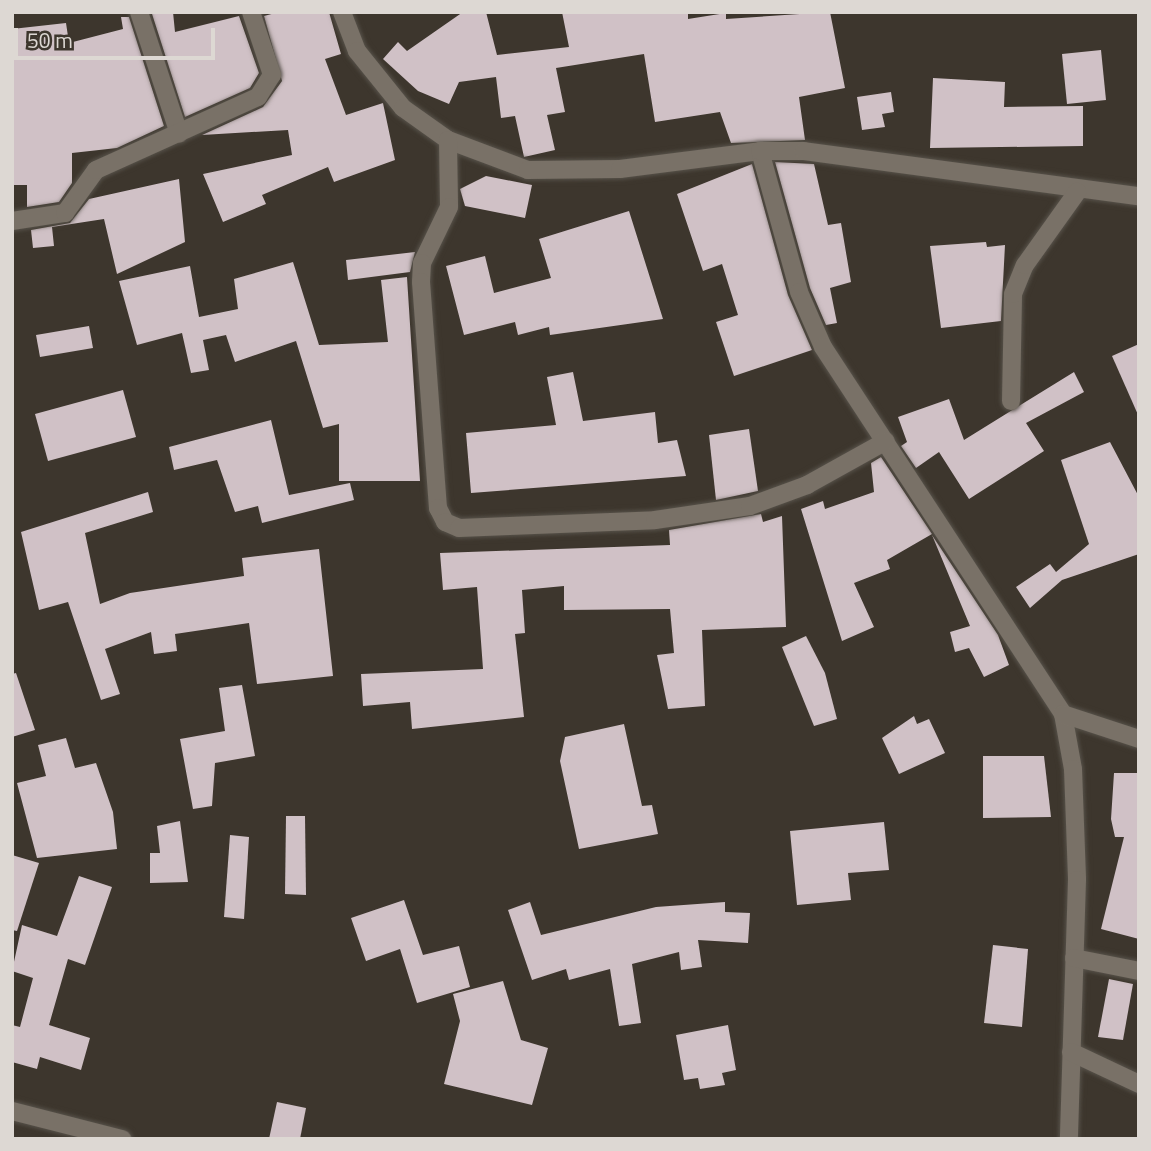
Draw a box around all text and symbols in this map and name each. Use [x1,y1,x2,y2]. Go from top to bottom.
scale bar [18,14,219,58]
text: 50 m [27,24,73,56]

